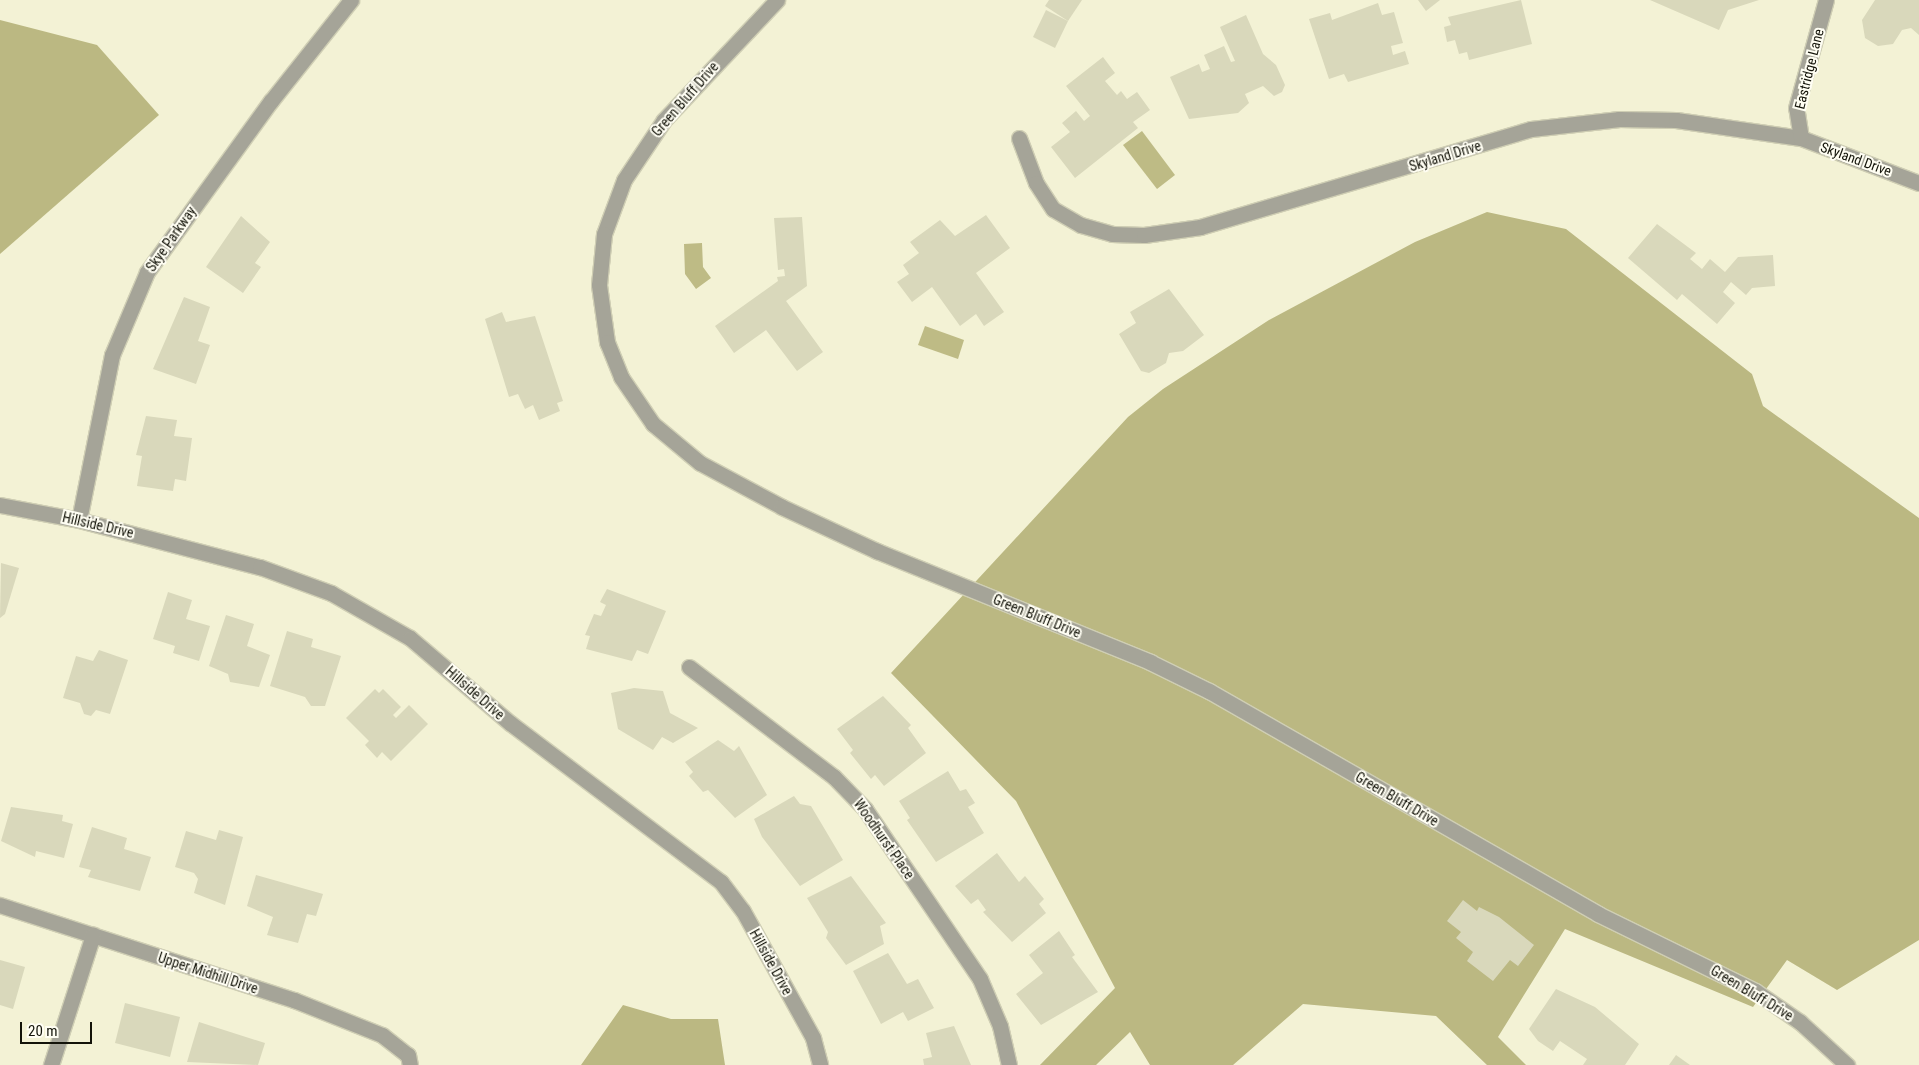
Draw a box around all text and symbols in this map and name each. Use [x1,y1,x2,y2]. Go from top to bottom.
street label: Eastridge Lane [1791,27,1827,111]
street label: Green Bluff Drive [648,58,722,140]
street label: Skyland Drive [1407,137,1483,175]
street label: Skyland Drive [1818,138,1894,180]
street label: Skye Parkway [142,203,200,275]
street label: Hillside Drive [61,509,135,541]
street label: Green Bluff Drive [991,591,1083,641]
street label: Hillside Drive [442,663,508,723]
street label: Green Bluff Drive [1352,768,1442,830]
street label: Woodhurst Place [850,796,918,882]
street label: Hillside Drive [746,926,796,998]
street label: Upper Midhill Drive [156,949,260,997]
street label: Green Bluff Drive [1708,962,1796,1024]
scale bar [22,1012,95,1044]
text: 20 m [28,1022,58,1040]

